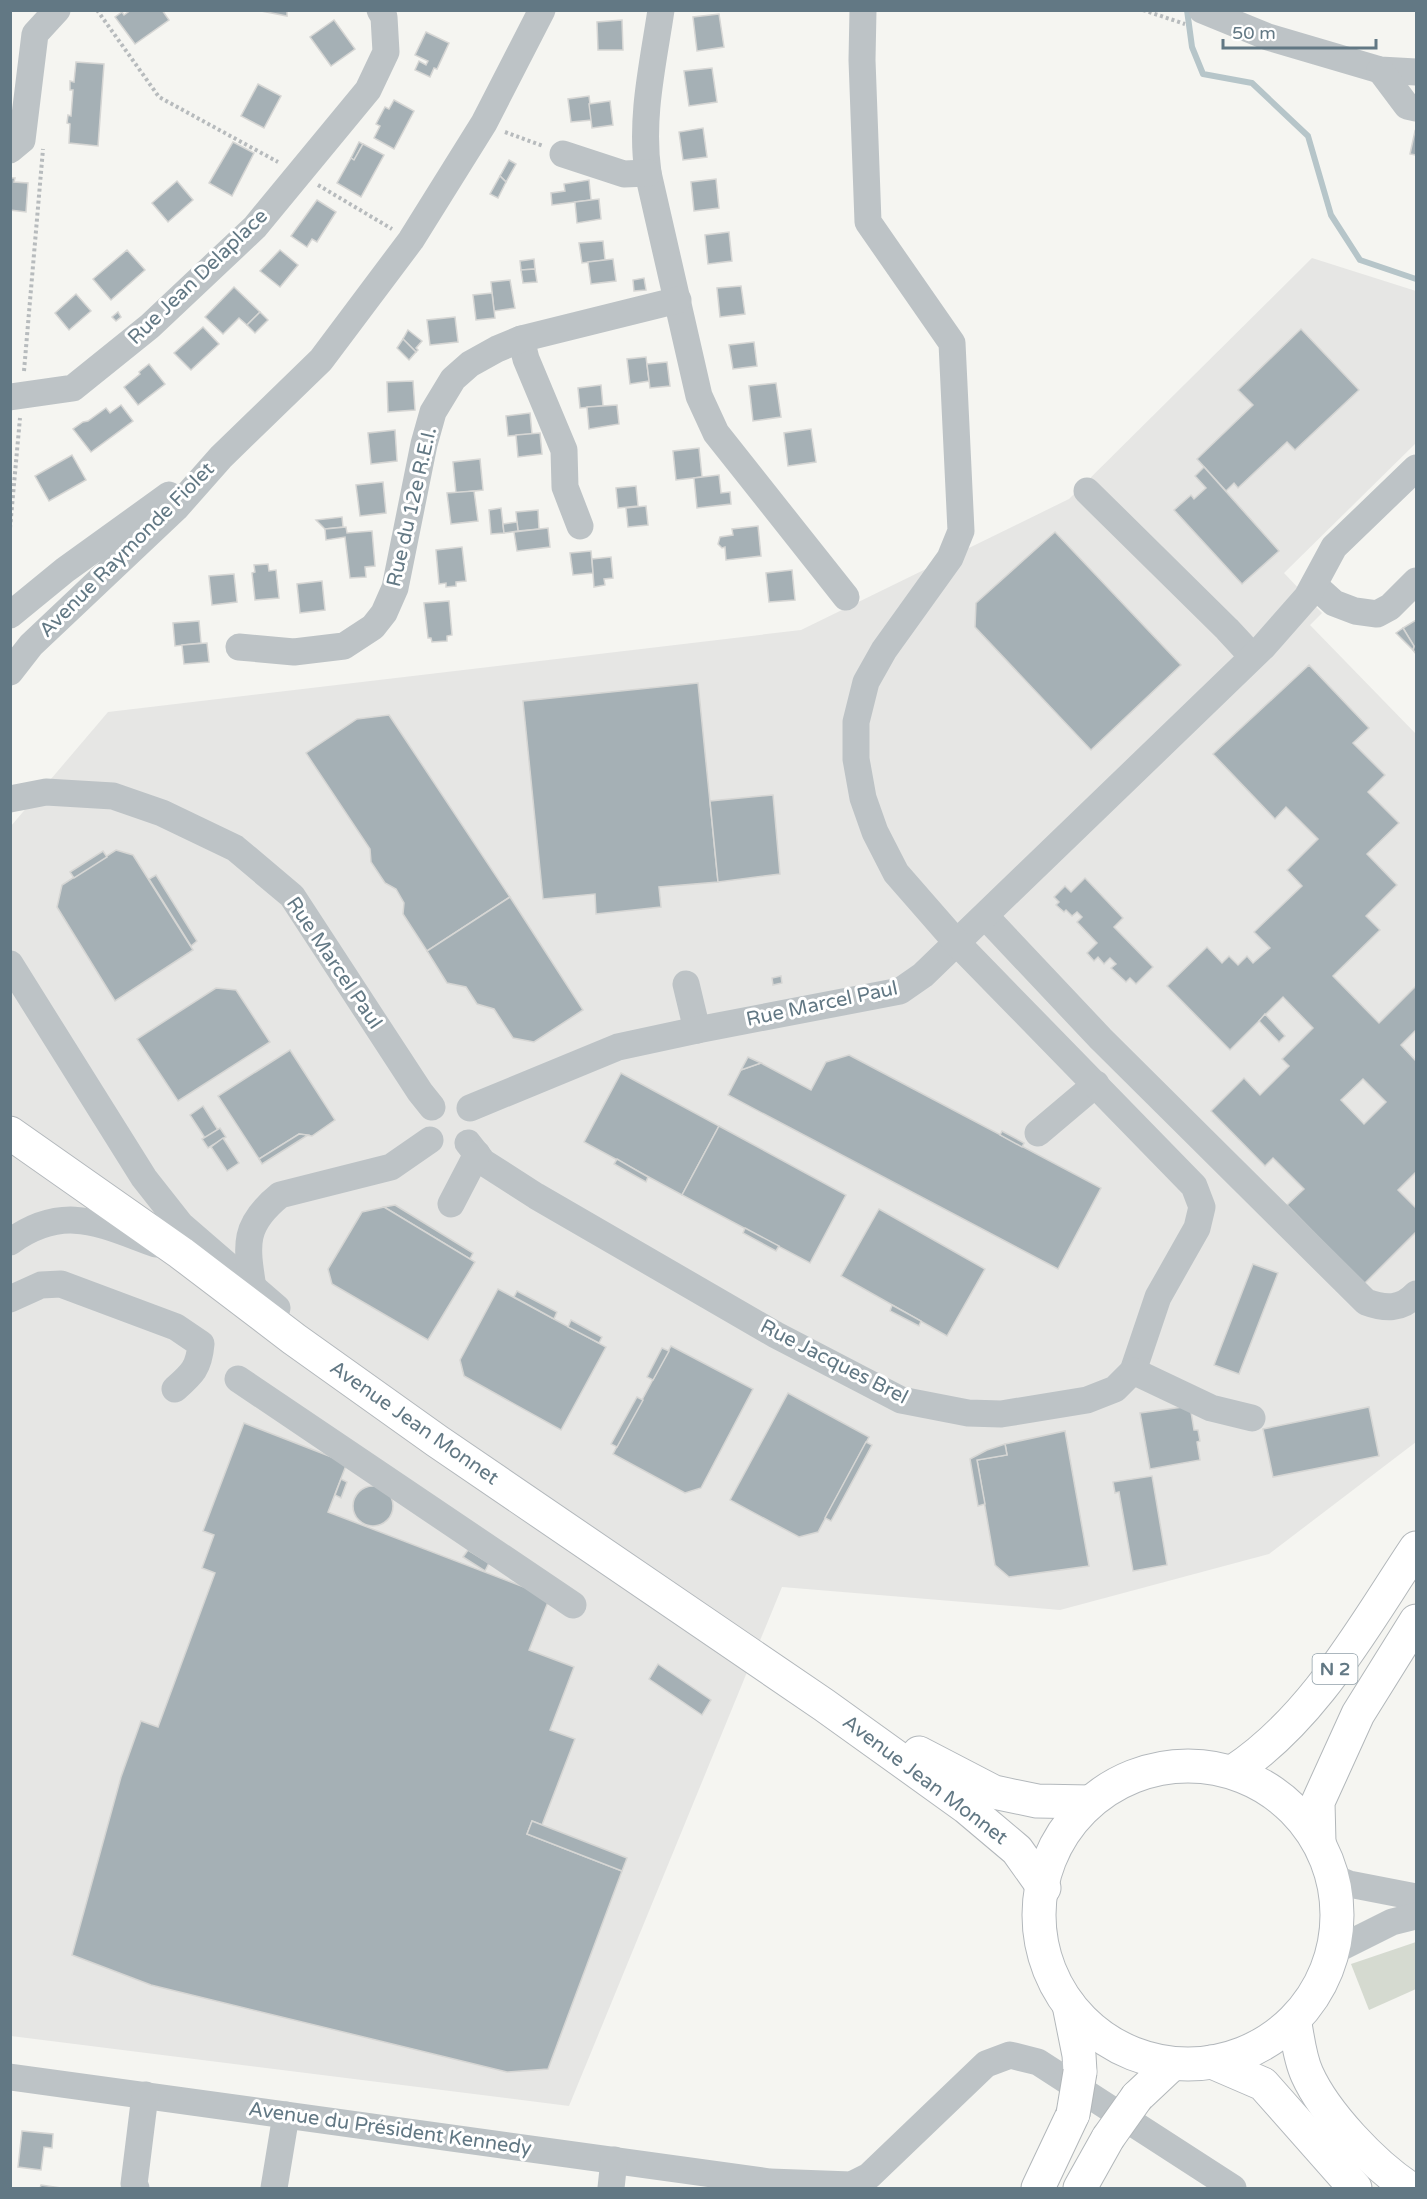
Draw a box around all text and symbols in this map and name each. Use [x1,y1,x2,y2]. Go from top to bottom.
scale bar [1223,12,1376,50]
text: 50 m [1232,22,1276,44]
street label: Rue Jean Delaplace [123,204,273,350]
street label: Rue du 12e R.E.I. [382,425,442,589]
street label: Avenue Raymonde Fiolet [34,457,220,643]
street label: Rue Marcel Paul [281,892,387,1034]
street label: Rue Marcel Paul [744,976,900,1032]
street label: Rue Jacques Brel [756,1314,912,1410]
street label: Avenue Jean Monnet [325,1356,503,1491]
road number: N 2 [1312,1654,1358,1684]
street label: Avenue Jean Monnet [838,1710,1013,1850]
street label: Avenue du Président Kennedy [247,2097,533,2161]

